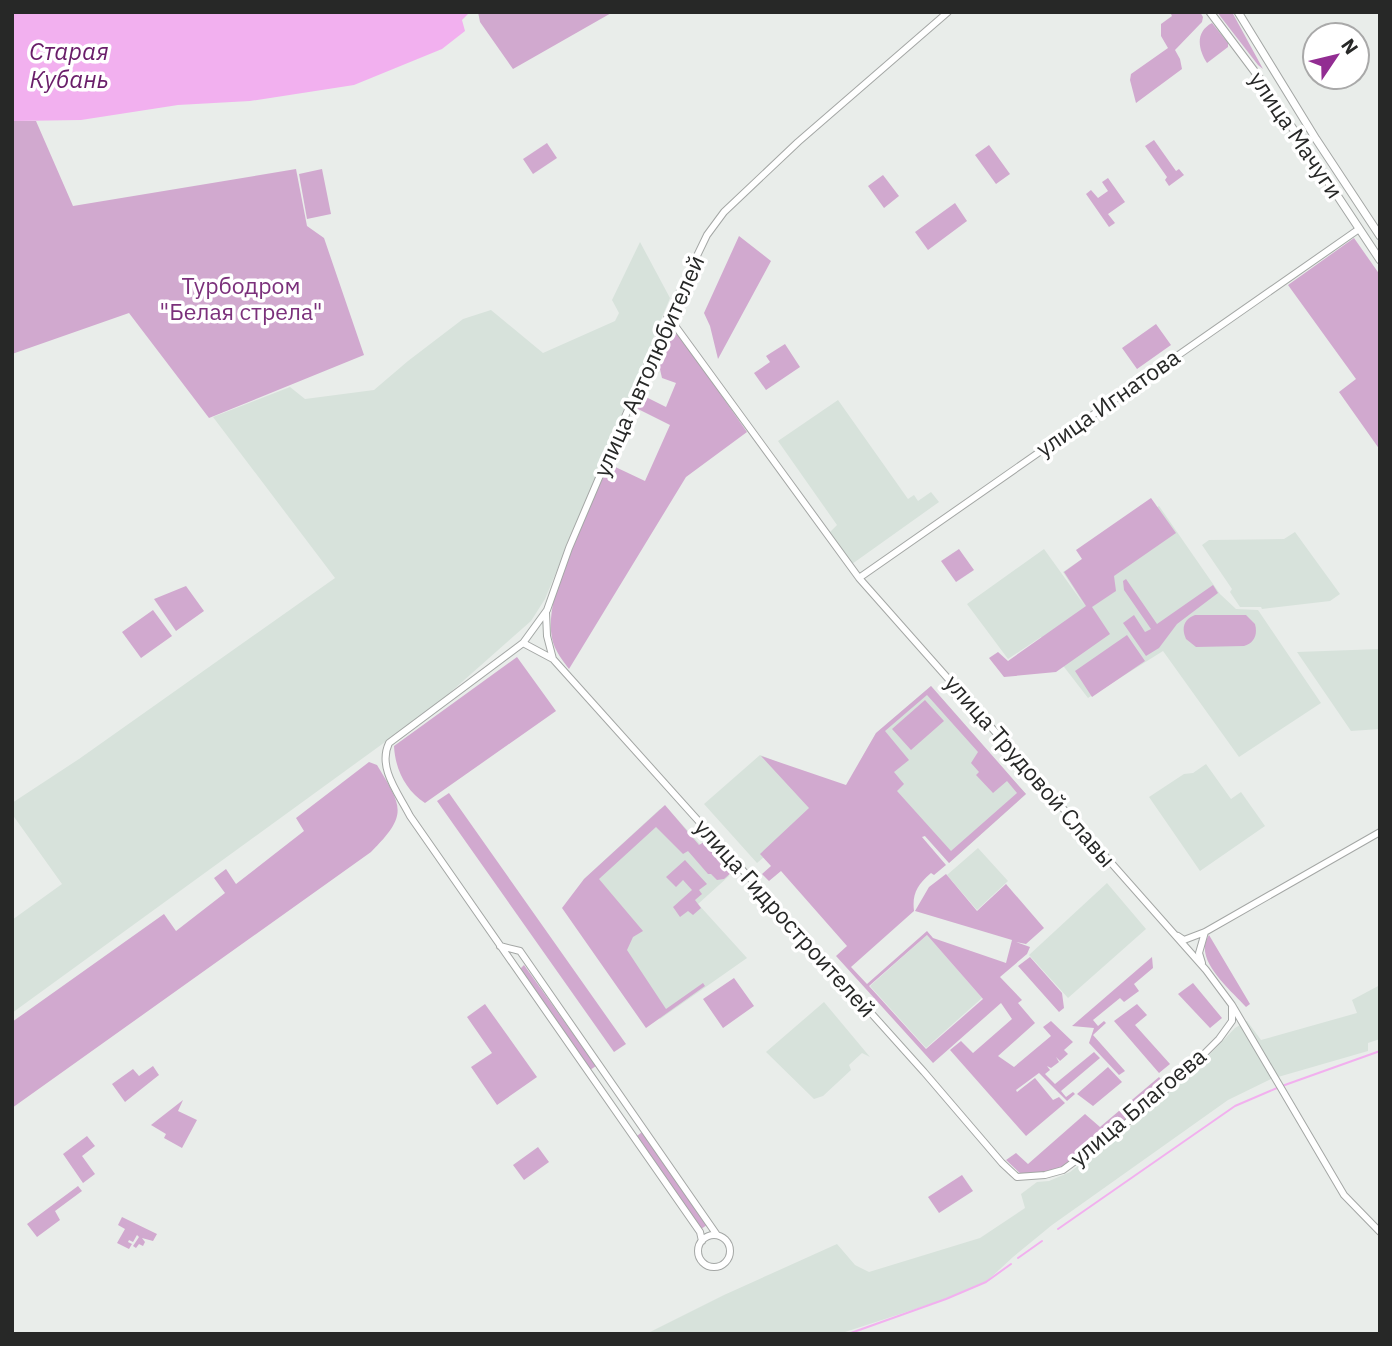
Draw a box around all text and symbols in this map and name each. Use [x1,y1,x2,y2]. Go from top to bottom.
north arrow [1301,21,1371,91]
text: N [1336,34,1364,59]
water label: Старая Кубань [29,35,109,95]
street label: улица Мачуги [1243,65,1350,204]
street label: улица Автолюбителей [586,250,711,481]
park label: Турбодром "Белая стрела" [160,270,322,326]
street label: улица Игнатова [1030,341,1185,463]
street label: улица Трудовой Славы [939,668,1123,873]
street label: улица Гидростроителей [689,812,883,1023]
street label: улица Благоева [1063,1040,1212,1172]

